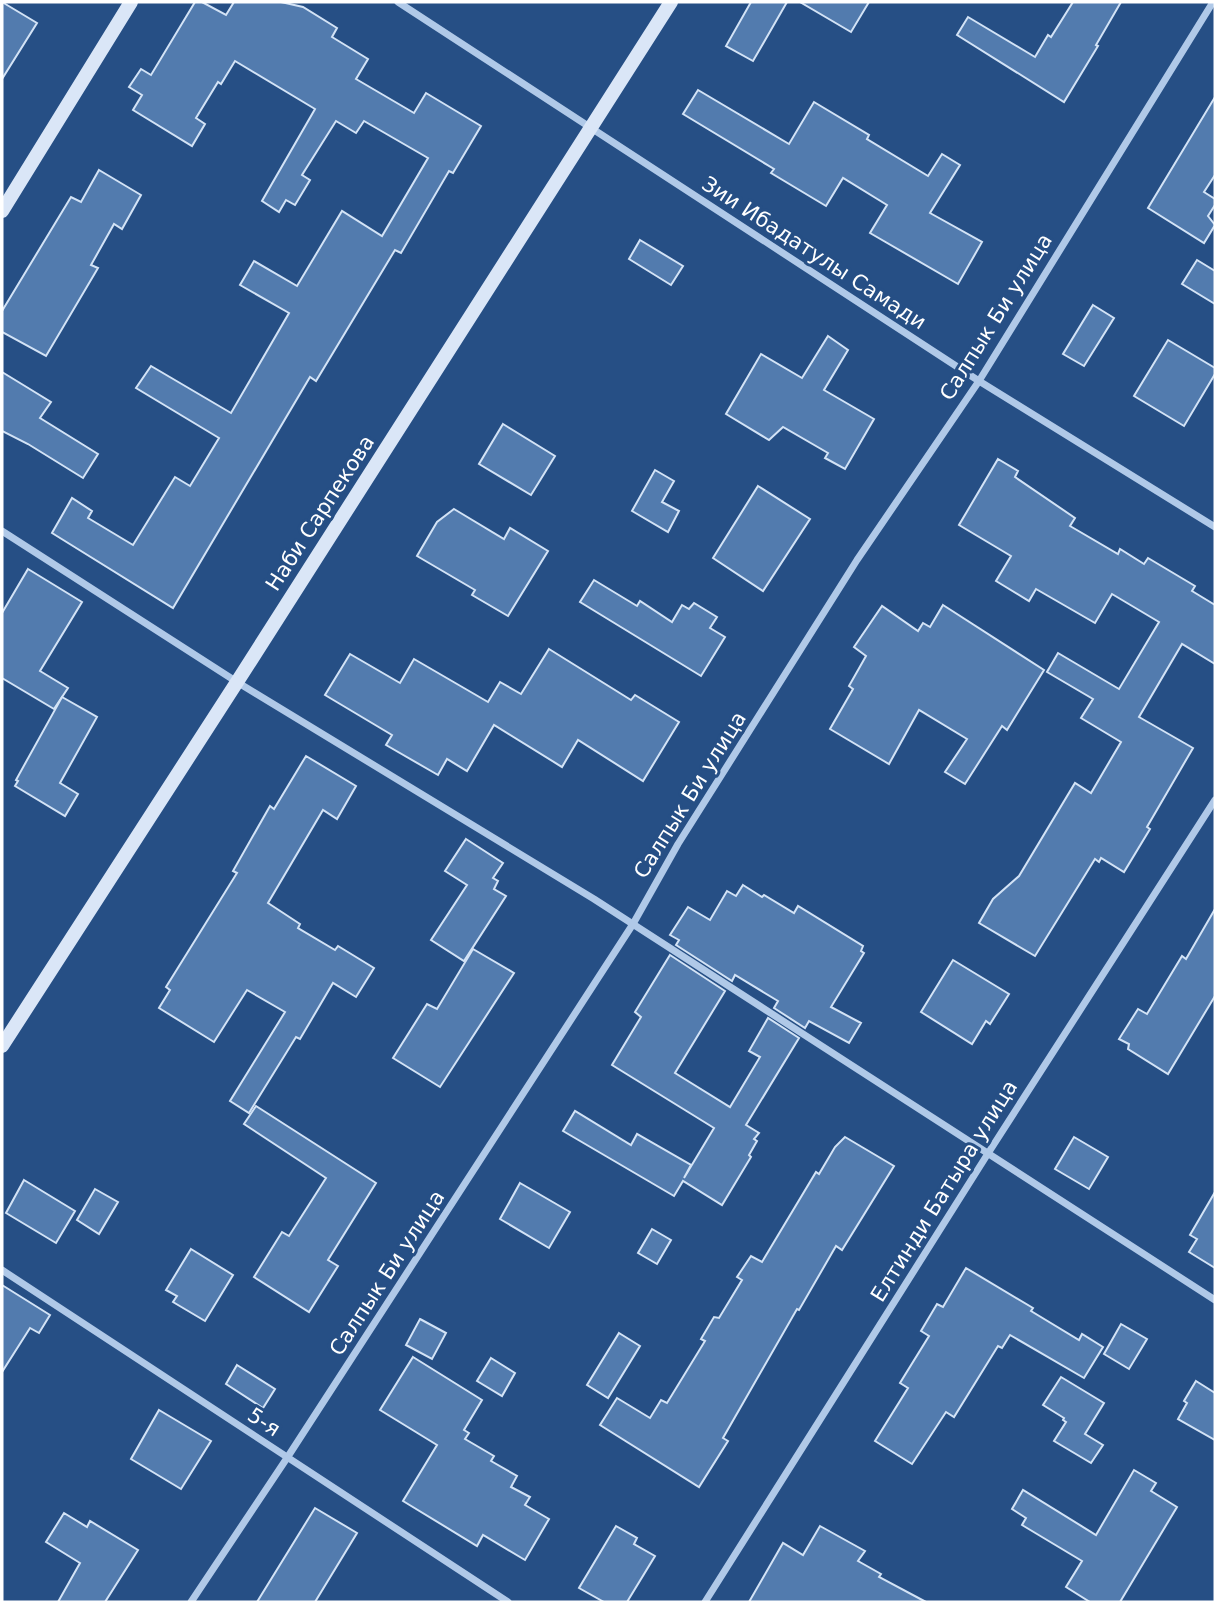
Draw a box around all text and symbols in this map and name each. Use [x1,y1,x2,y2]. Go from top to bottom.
street label: Зии Ибадатулы Самади [698,172,930,334]
street label: Салпык Би улица [935,229,1057,405]
street label: Наби Сарпекова [261,431,379,595]
street label: Салпык Би улица [629,707,751,883]
street label: Елтинди Батыра улица [866,1076,1022,1306]
street label: Салпык Би улица [325,1186,449,1360]
street label: 5-я [243,1403,285,1441]

